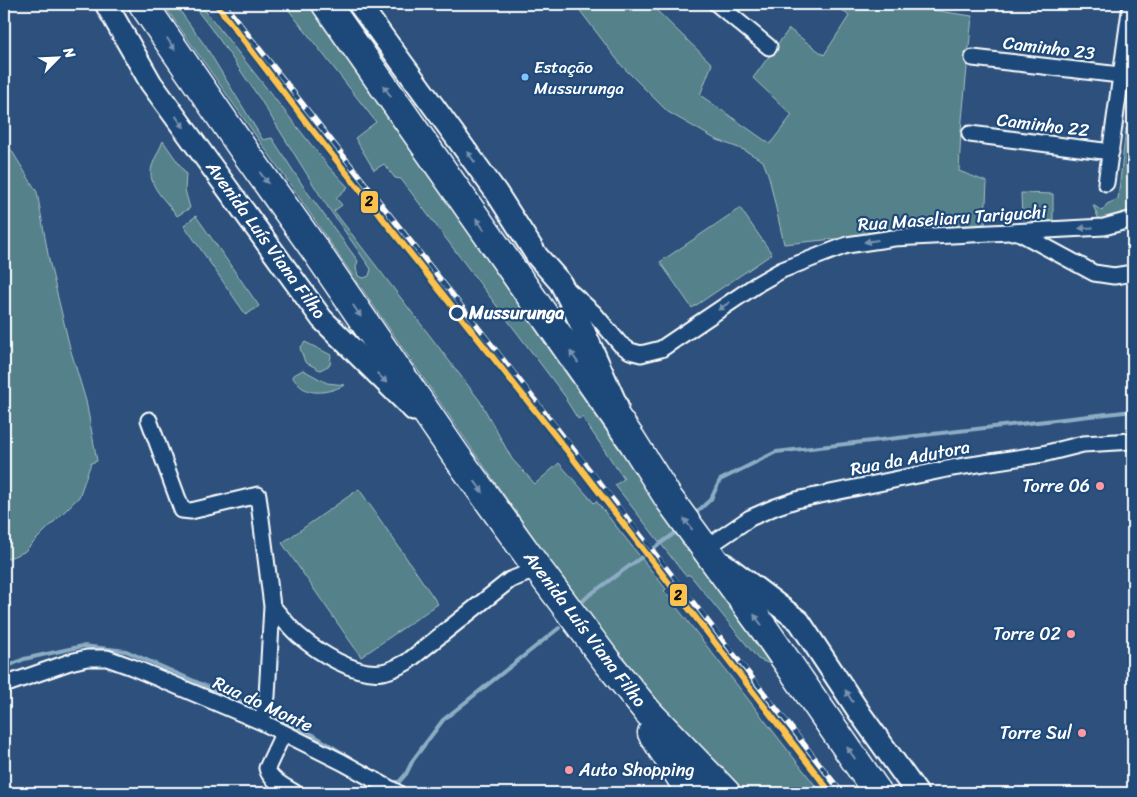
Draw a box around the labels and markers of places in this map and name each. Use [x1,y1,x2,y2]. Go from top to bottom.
place label: Estação Mussurunga [534,52,625,103]
marker: Estação Mussurunga [520,72,530,82]
place label: Mussurunga [468,297,564,329]
marker: Mussurunga [449,305,465,321]
place label: Torre 06 [1022,470,1090,502]
marker: Torre 06 [1094,480,1106,492]
place label: Torre 02 [993,618,1061,650]
marker: Torre 02 [1065,628,1077,640]
place label: Torre Sul [1000,717,1073,749]
marker: Torre Sul [1076,727,1088,739]
place label: Auto Shopping [578,754,695,786]
marker: Auto Shopping [563,764,575,776]

